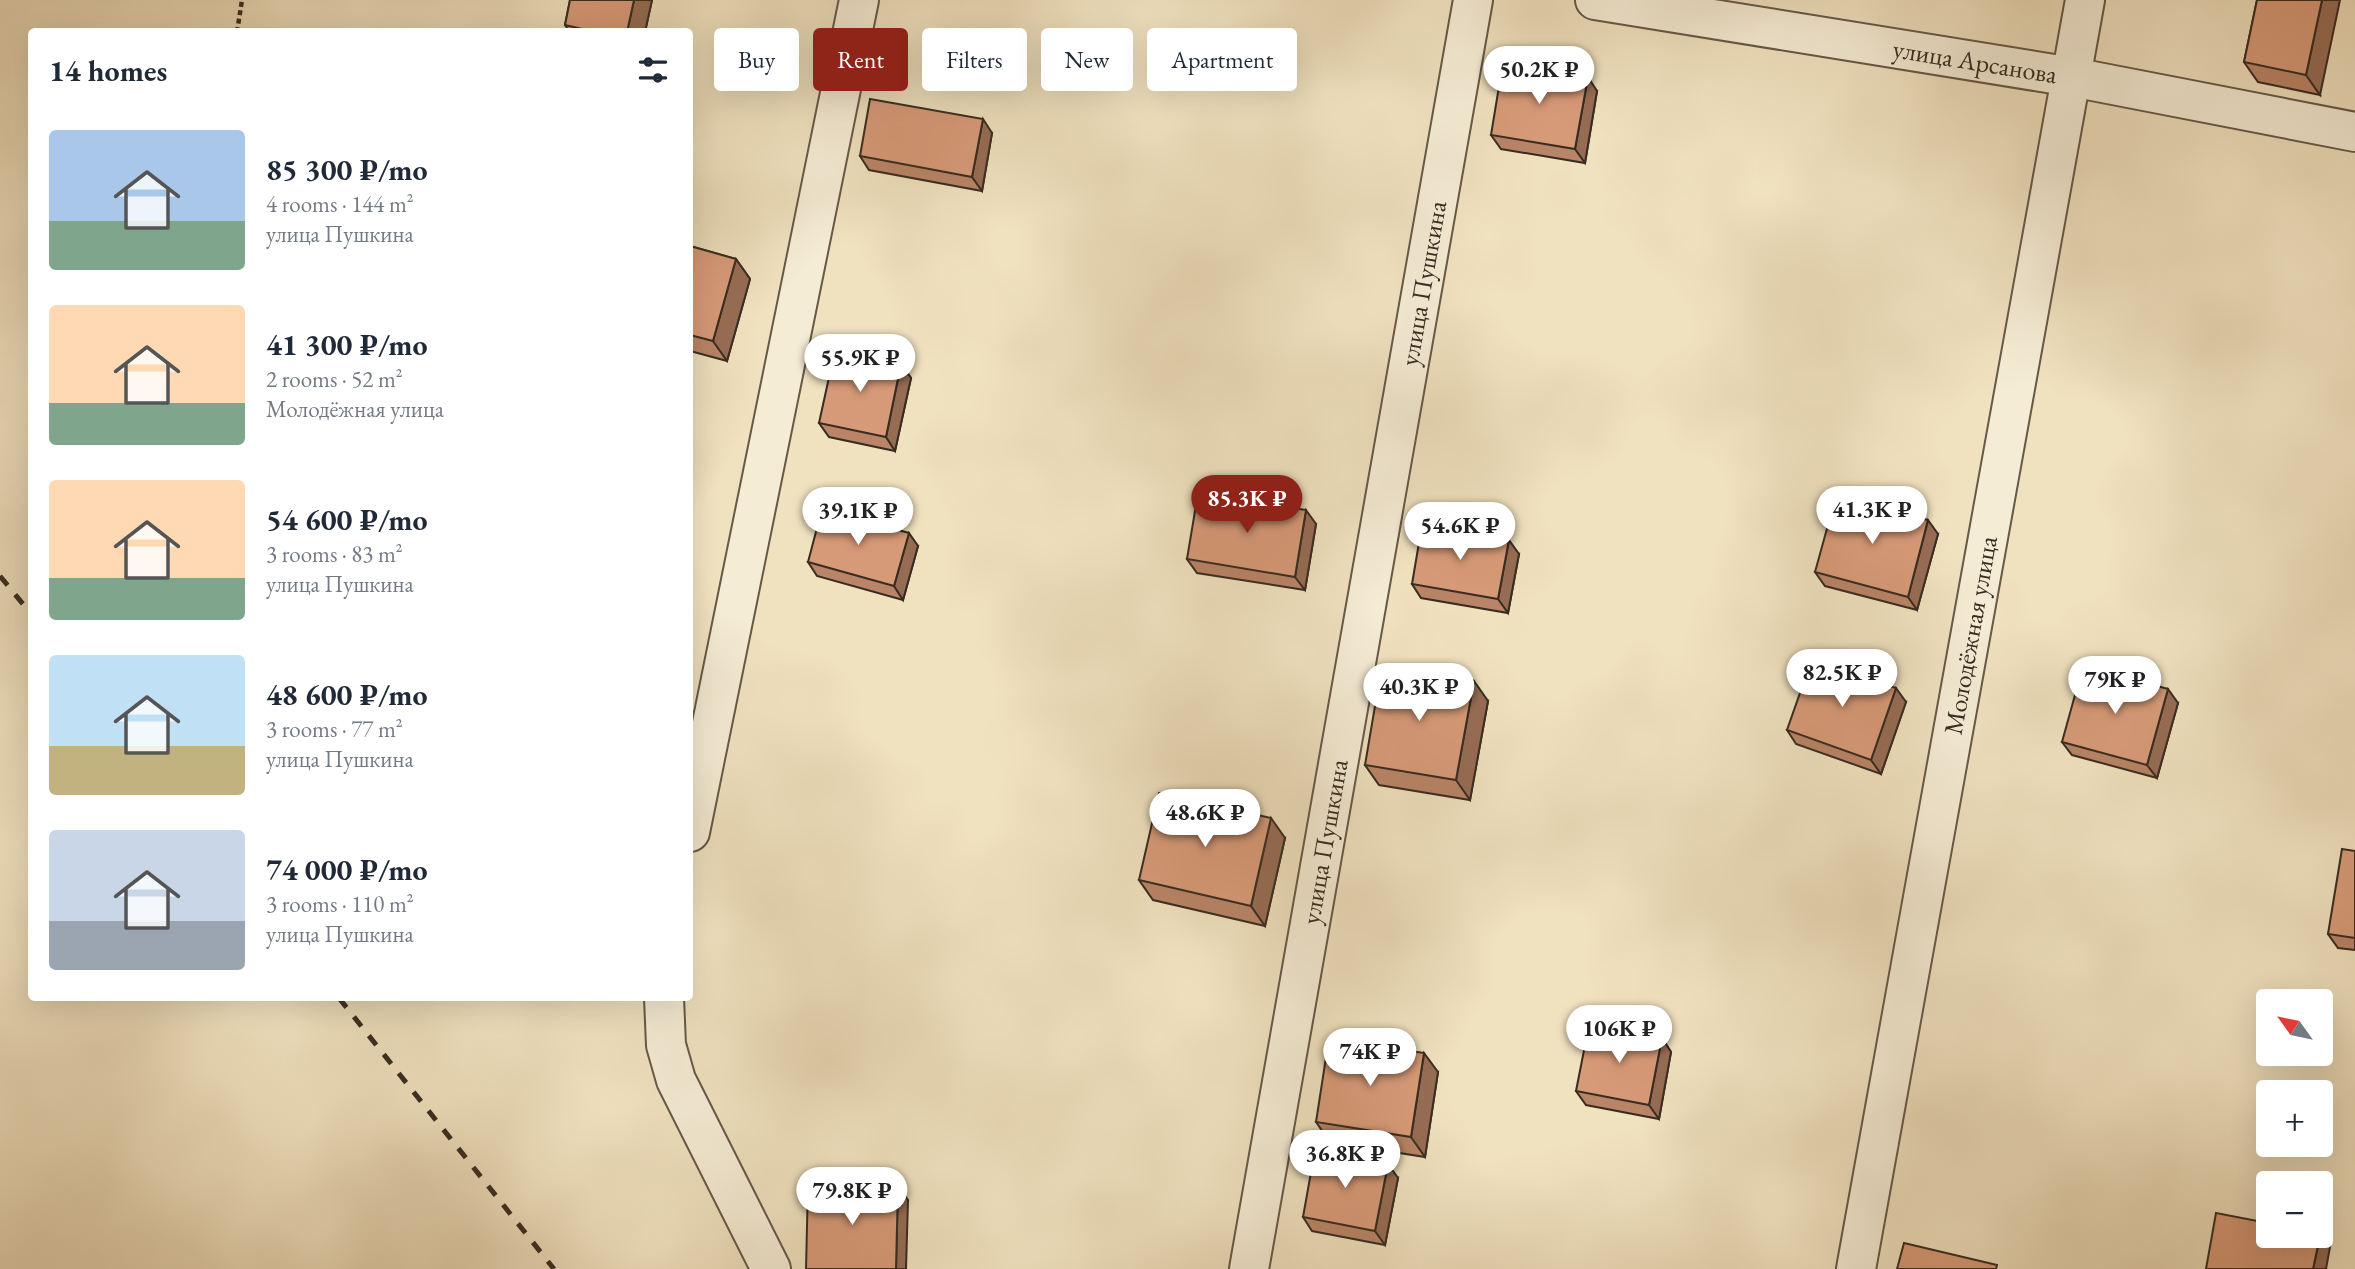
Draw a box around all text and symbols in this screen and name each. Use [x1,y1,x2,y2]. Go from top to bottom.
chip: Buy [714,28,799,91]
chip: Rent [813,28,908,91]
chip: Filters [922,28,1027,91]
chip: New [1041,28,1133,91]
chip: Apartment [1147,28,1297,91]
street label: улица Арсанова [1891,31,2060,91]
pin: 50.2K ₽ [1474,46,1604,106]
text: 14 homes [49,51,167,90]
icon: filters [634,51,672,89]
text: 50.2K ₽ [1499,54,1579,84]
text: 85 300 ₽/mo [266,150,428,189]
icon: home [105,158,189,242]
text: 4 rooms · 144 m² [266,189,414,219]
street label: улица Пушкина [1392,197,1454,368]
text: улица Пушкина [266,219,414,249]
text: 41 300 ₽/mo [266,325,428,364]
icon: home [105,333,189,417]
pin: 55.9K ₽ [795,334,925,394]
text: 55.9K ₽ [820,342,900,372]
text: 2 rooms · 52 m² [266,364,403,394]
text: Молодёжная улица [266,394,444,424]
pin: 85.3K ₽ [1182,476,1312,535]
text: 85.3K ₽ [1207,483,1287,513]
pin: 41.3K ₽ [1807,486,1937,546]
pin: 39.1K ₽ [793,488,923,547]
text: 41.3K ₽ [1832,494,1912,524]
text: 39.1K ₽ [818,495,898,525]
text: 54 600 ₽/mo [266,500,428,539]
pin: 54.6K ₽ [1395,503,1525,562]
icon: home [105,508,189,592]
text: 54.6K ₽ [1420,510,1500,540]
street label: Молодёжная улица [1936,533,2005,737]
text: 3 rooms · 83 m² [266,539,403,569]
text: улица Пушкина [266,569,414,599]
pin: 82.5K ₽ [1777,650,1907,709]
pin: 79K ₽ [2066,656,2164,716]
text: 82.5K ₽ [1802,657,1882,687]
pin: 40.3K ₽ [1354,664,1484,723]
text: 79K ₽ [2084,664,2146,694]
text: 40.3K ₽ [1379,671,1459,701]
text: 48 600 ₽/mo [266,675,428,714]
icon: home [105,683,189,767]
text: 3 rooms · 77 m² [266,714,403,744]
text: улица Пушкина [266,744,414,774]
street label: улица Пушкина [1293,756,1356,927]
pin: 48.6K ₽ [1140,790,1270,849]
text: 48.6K ₽ [1165,797,1245,827]
text: 74 000 ₽/mo [266,850,428,889]
icon: home [105,858,189,942]
text: 3 rooms · 110 m² [266,889,414,919]
text: улица Пушкина [266,919,414,949]
north arrow [2256,989,2333,1066]
map controls [2256,989,2333,1248]
pin: 106K ₽ [1562,1006,1676,1065]
text: 106K ₽ [1582,1013,1656,1043]
pin: 74K ₽ [1321,1028,1419,1088]
text: 74K ₽ [1339,1036,1401,1066]
button: + [2256,1080,2333,1157]
pin: 36.8K ₽ [1280,1130,1410,1190]
text: 36.8K ₽ [1305,1138,1385,1168]
pin: 79.8K ₽ [787,1168,917,1227]
button: − [2256,1171,2333,1248]
text: 79.8K ₽ [812,1175,892,1205]

